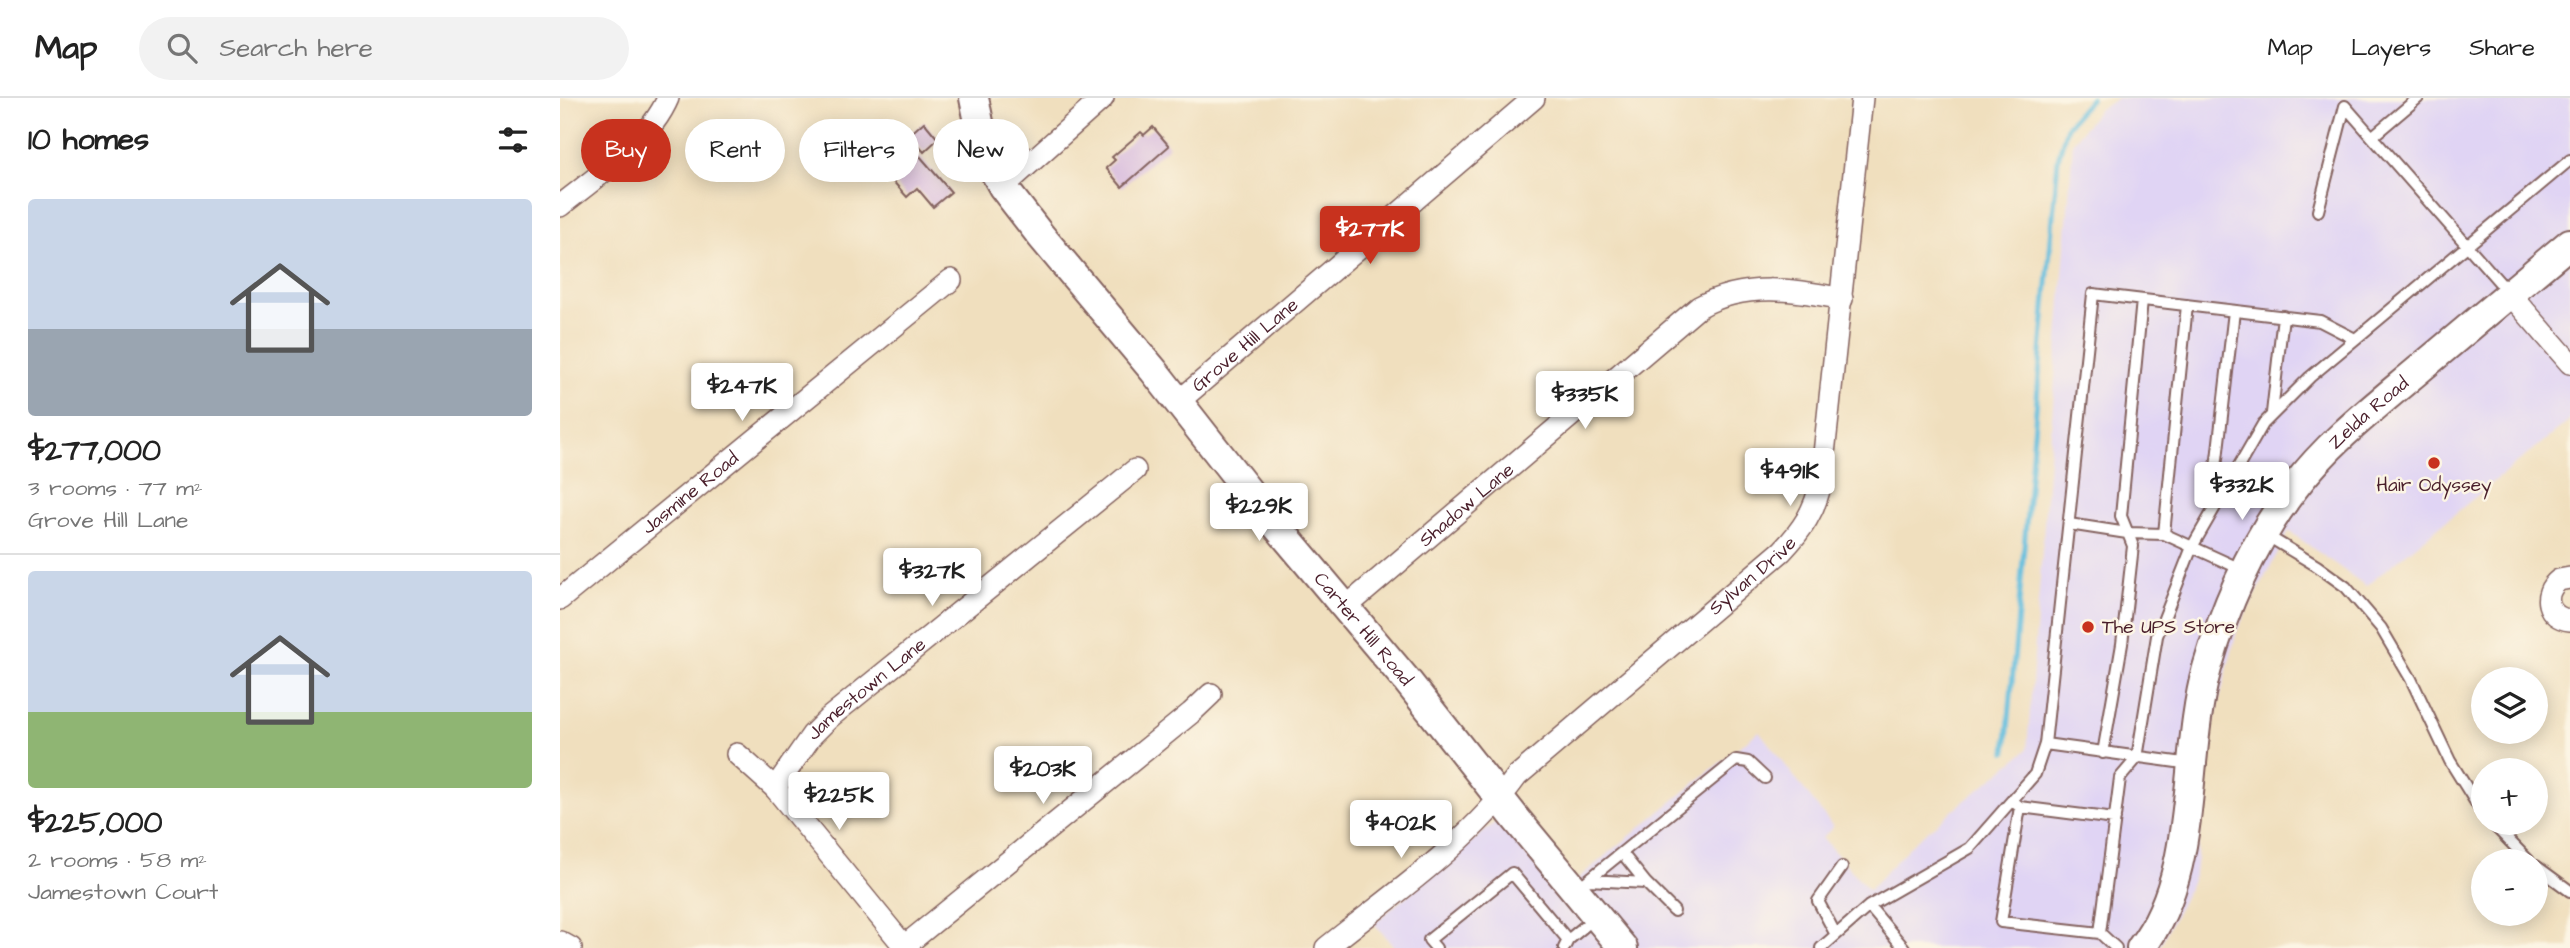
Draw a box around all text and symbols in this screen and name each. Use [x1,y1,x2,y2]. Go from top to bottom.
search box [139,17,629,80]
text: Map [35,25,97,71]
icon: search [163,29,201,67]
text: Search here [219,30,373,66]
text: Map [2268,31,2313,65]
text: Layers [2351,31,2431,65]
text: Share [2469,31,2535,65]
text: 10 homes [28,119,149,161]
chip: Buy [581,119,671,182]
chip: Rent [685,119,785,182]
chip: Filters [799,119,919,182]
chip: New [933,119,1029,182]
icon: filters [494,121,532,159]
pin: $277K [1321,206,1419,266]
text: $277K [1336,213,1404,245]
icon: home [217,245,343,371]
street label: Grove Hill Lane [1186,292,1304,398]
pin: $247K [693,364,791,423]
text: $247K [707,370,777,402]
street label: Zelda Road [2322,370,2415,455]
pin: $335K [1536,372,1634,431]
text: $335K [1552,378,1618,410]
text: $277,000 [28,430,161,472]
street label: Jasmine Road [636,445,745,541]
pin: $491K [1741,448,1839,508]
text: $491K [1761,455,1819,487]
marker: Hair Odyssey [2426,455,2442,471]
street label: Shadow Lane [1413,456,1520,553]
pin: $332K [2193,462,2291,522]
text: $332K [2210,469,2274,501]
text: 3 rooms · 77 m² [28,472,203,504]
place label: Hair Odyssey [2377,472,2492,500]
pin: $229K [1210,484,1308,543]
text: $229K [1226,490,1292,522]
text: Grove Hill Lane [28,504,189,536]
street label: Sylvan Drive [1703,530,1803,621]
pin: $327K [883,548,981,608]
text: $327K [899,555,965,587]
street label: Carter Hill Road [1308,566,1419,692]
place label: The UPS Store [2102,614,2235,641]
icon: home [217,617,343,743]
marker: The UPS Store [2080,619,2096,635]
street label: Jamestown Lane [801,631,932,746]
map controls [2471,667,2548,926]
button: layers [2471,667,2548,744]
pin: $203K [994,746,1092,806]
text: $203K [1010,753,1076,785]
button: + [2471,758,2548,835]
pin: $225K [790,772,888,832]
text: $225K [804,779,874,811]
pin: $402K [1352,800,1450,860]
text: $225,000 [28,802,162,844]
text: $402K [1366,807,1436,839]
text: 2 rooms · 58 m² [28,844,207,876]
button: − [2471,849,2548,926]
text: Jamestown Court [28,876,218,908]

